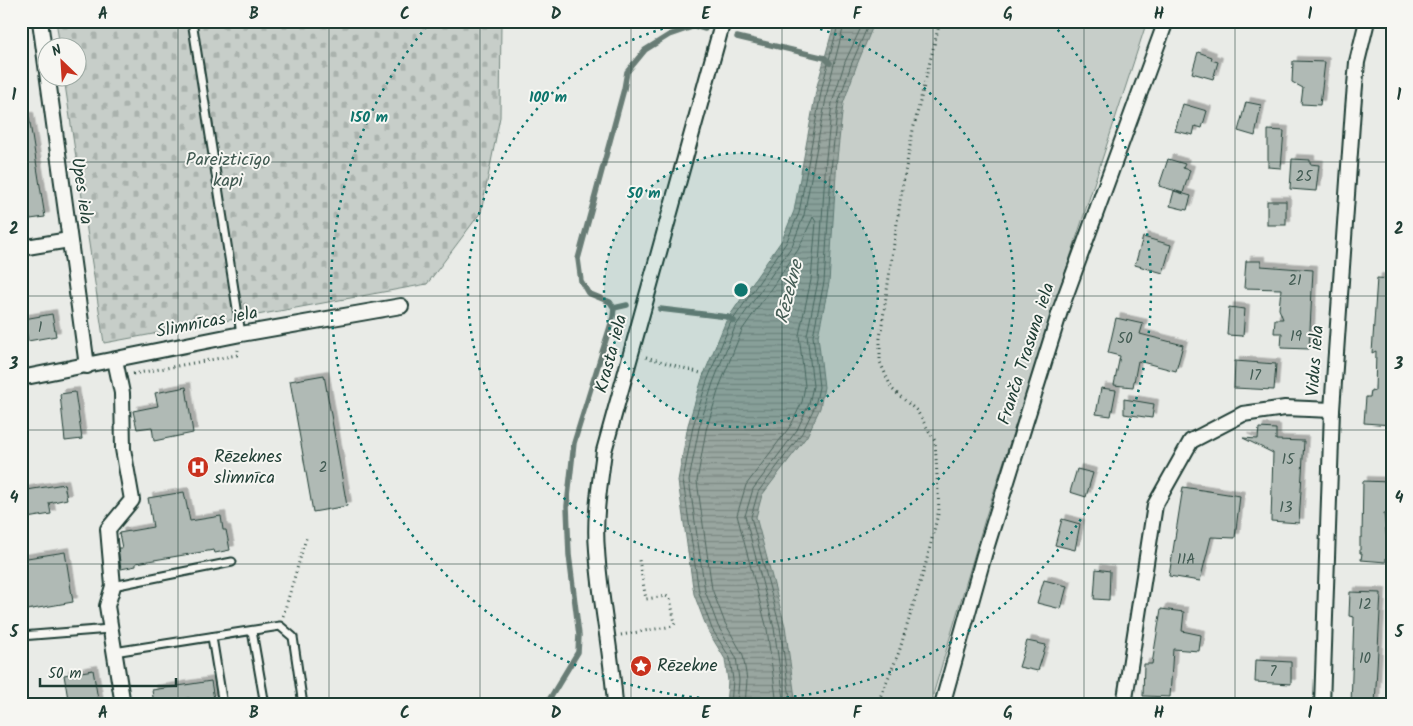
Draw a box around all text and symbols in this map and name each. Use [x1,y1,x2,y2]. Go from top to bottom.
text: A [98,2,108,27]
text: B [249,2,259,27]
text: C [400,2,410,27]
text: D [551,2,562,27]
text: E [702,2,712,27]
text: F [853,2,863,27]
text: G [1003,2,1013,27]
text: H [1154,2,1164,27]
text: I [1308,2,1313,27]
north arrow [38,38,88,88]
text: N [48,39,66,63]
text: 1 [12,83,17,108]
text: 1 [1397,83,1402,108]
text: 100 m [529,86,567,110]
text: 150 m [350,106,388,130]
park label: Pareizticīgo kapi [186,146,270,196]
street label: Upes iela [62,156,100,226]
house number: 25 [1296,165,1313,189]
text: 50 m [626,182,661,206]
text: 2 [9,217,19,242]
text: 2 [1394,217,1404,242]
water label: Rēzekne [768,255,813,327]
house number: 21 [1288,269,1302,293]
street label: Franča Trasuna iela [990,279,1064,429]
centre of rings [732,281,750,299]
street label: Slimnīcas iela [154,299,260,347]
street label: Krasta iela [588,311,636,397]
house number: 1 [38,316,43,340]
street label: Vidus iela [1299,324,1333,398]
house number: 19 [1290,325,1303,349]
house number: 50 [1117,327,1133,351]
text: 3 [9,352,19,377]
text: 3 [1394,352,1404,377]
house number: 17 [1249,364,1262,388]
place label: Rēzeknes slimnīca [214,443,283,493]
house number: 15 [1282,448,1295,472]
hospital icon: Rēzeknes slimnīca [186,455,210,479]
house number: 2 [319,456,327,480]
text: 4 [10,486,19,511]
text: 4 [1395,486,1404,511]
house number: 13 [1279,496,1293,520]
house number: 11A [1177,548,1195,572]
house number: 12 [1358,593,1372,617]
text: 5 [9,620,20,645]
text: 5 [1394,620,1405,645]
house number: 10 [1359,647,1372,671]
place label: Rēzekne [657,652,718,681]
place icon: Rēzekne [629,654,653,678]
scale bar [40,656,176,688]
house number: 7 [1270,660,1278,684]
text: 50 m [48,662,82,686]
text: A [98,701,108,726]
text: B [249,701,259,726]
text: C [400,701,410,726]
text: D [551,701,562,726]
text: E [702,701,712,726]
text: F [853,701,863,726]
text: G [1003,701,1013,726]
text: H [1154,701,1164,726]
text: I [1308,701,1313,726]

